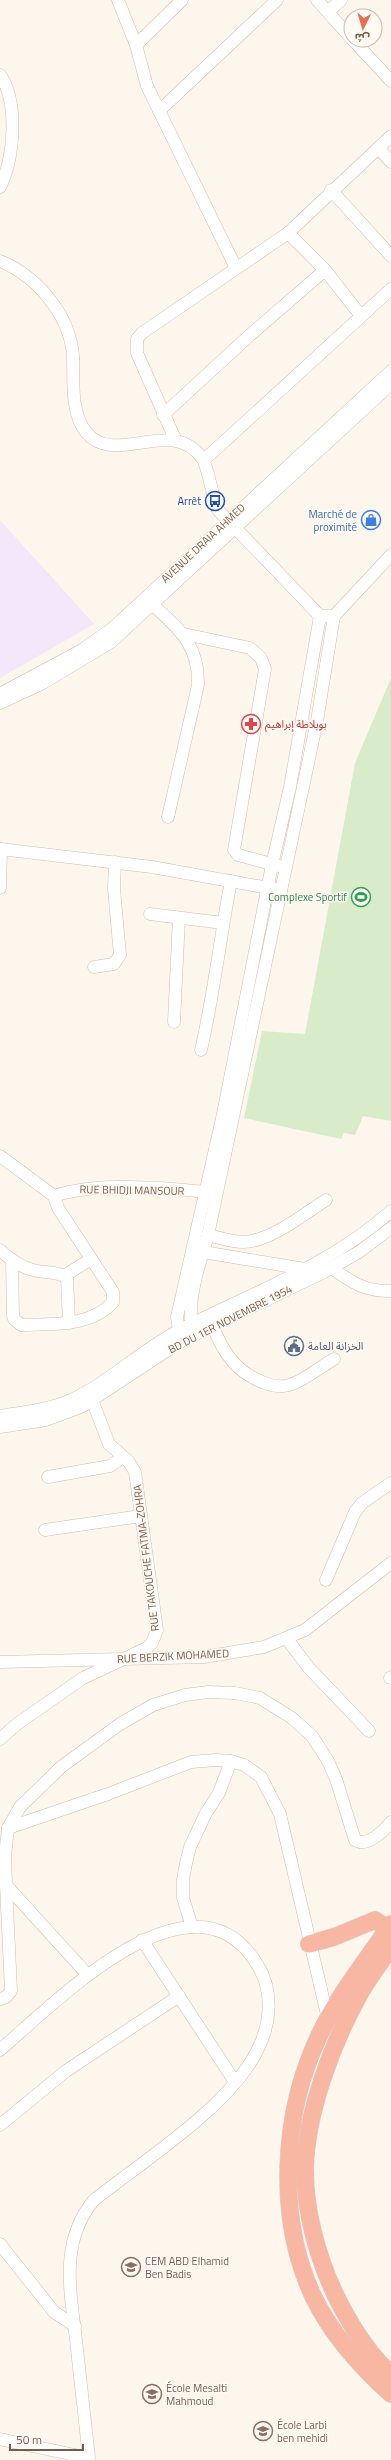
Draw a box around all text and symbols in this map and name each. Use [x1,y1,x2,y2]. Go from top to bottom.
north arrow [343,8,383,48]
text: ش [354,29,370,47]
bus stop icon: Arrêt [204,490,226,512]
place label: Arrêt [178,493,201,509]
street label: AVENUE DRAIA AHMED [157,500,249,586]
place label: Marché de proximité [309,506,357,535]
shop icon: Marché de proximité [360,509,382,531]
pharmacy icon: بوبلاطة إبراهيم [240,713,262,735]
place label: بوبلاطة إبراهيم [265,716,327,733]
sports icon: Complexe Sportif [350,886,372,908]
place label: Complexe Sportif [268,889,347,905]
street label: RUE BHIDJI MANSOUR [79,1181,185,1199]
street label: BD DU 1ER NOVEMBRE 1954 [165,1281,295,1357]
public building icon: الخزانة العامة [283,1335,305,1357]
place label: الخزانة العامة [308,1338,363,1354]
street label: RUE TAKOUCHE FATMA-ZOHRA [129,1483,163,1632]
street label: RUE BERZIK MOHAMED [117,1645,229,1667]
place label: CEM ABD Elhamid Ben Badis [145,2253,229,2282]
school or university icon: CEM ABD Elhamid Ben Badis [120,2256,142,2278]
place label: École Mesalti Mahmoud [166,2380,227,2409]
school or university icon: École Mesalti Mahmoud [141,2383,163,2405]
place label: École Larbi ben mehidi [277,2417,328,2446]
school or university icon: École Larbi ben mehidi [252,2420,274,2442]
scale bar [10,2426,83,2452]
text: 50 m [16,2430,42,2449]

